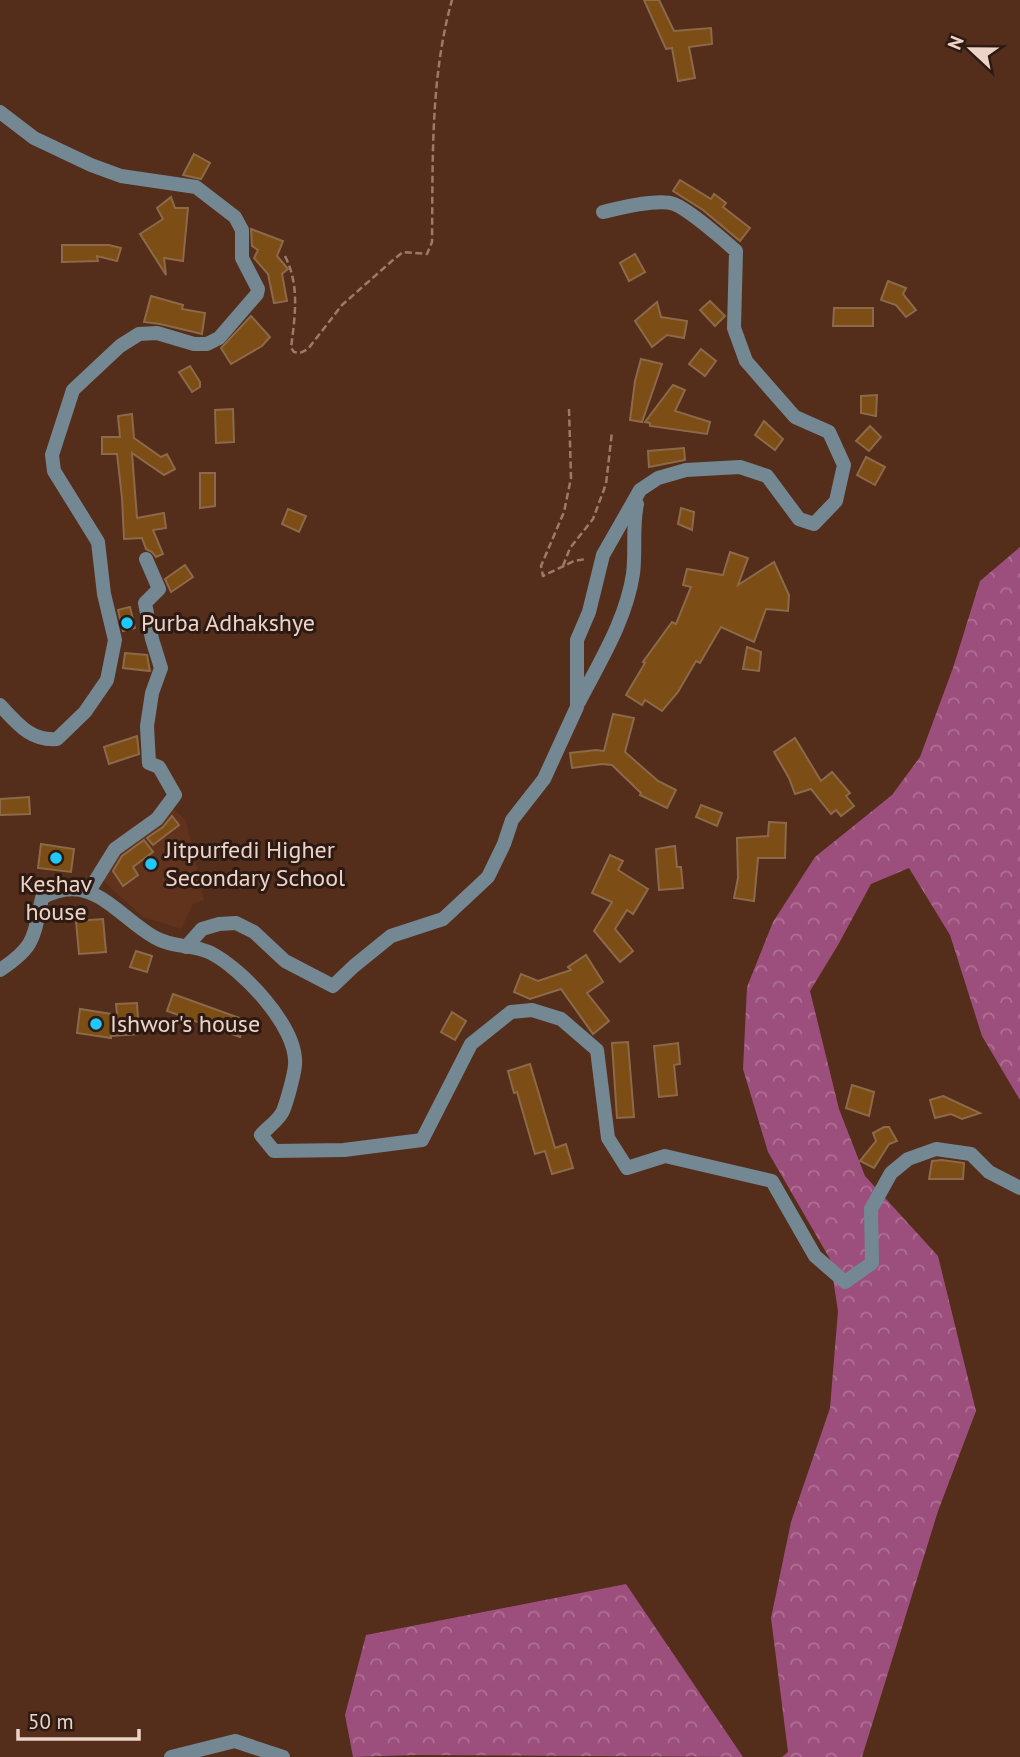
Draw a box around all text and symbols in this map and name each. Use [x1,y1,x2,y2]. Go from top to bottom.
north arrow [936,14,1006,84]
text: N [942,32,969,53]
place label: Purba Adhakshye [141,607,315,638]
marker: Purba Adhakshye [119,615,135,631]
place label: Jitpurfedi Higher Secondary School [164,834,345,893]
marker: Keshav house [48,850,64,866]
marker: Jitpurfedi Higher Secondary School [143,856,159,872]
place label: Keshav house [20,868,93,927]
place label: Ishwor's house [110,1008,260,1039]
marker: Ishwor's house [88,1016,104,1032]
scale bar [18,1698,138,1742]
text: 50 m [28,1708,74,1735]

